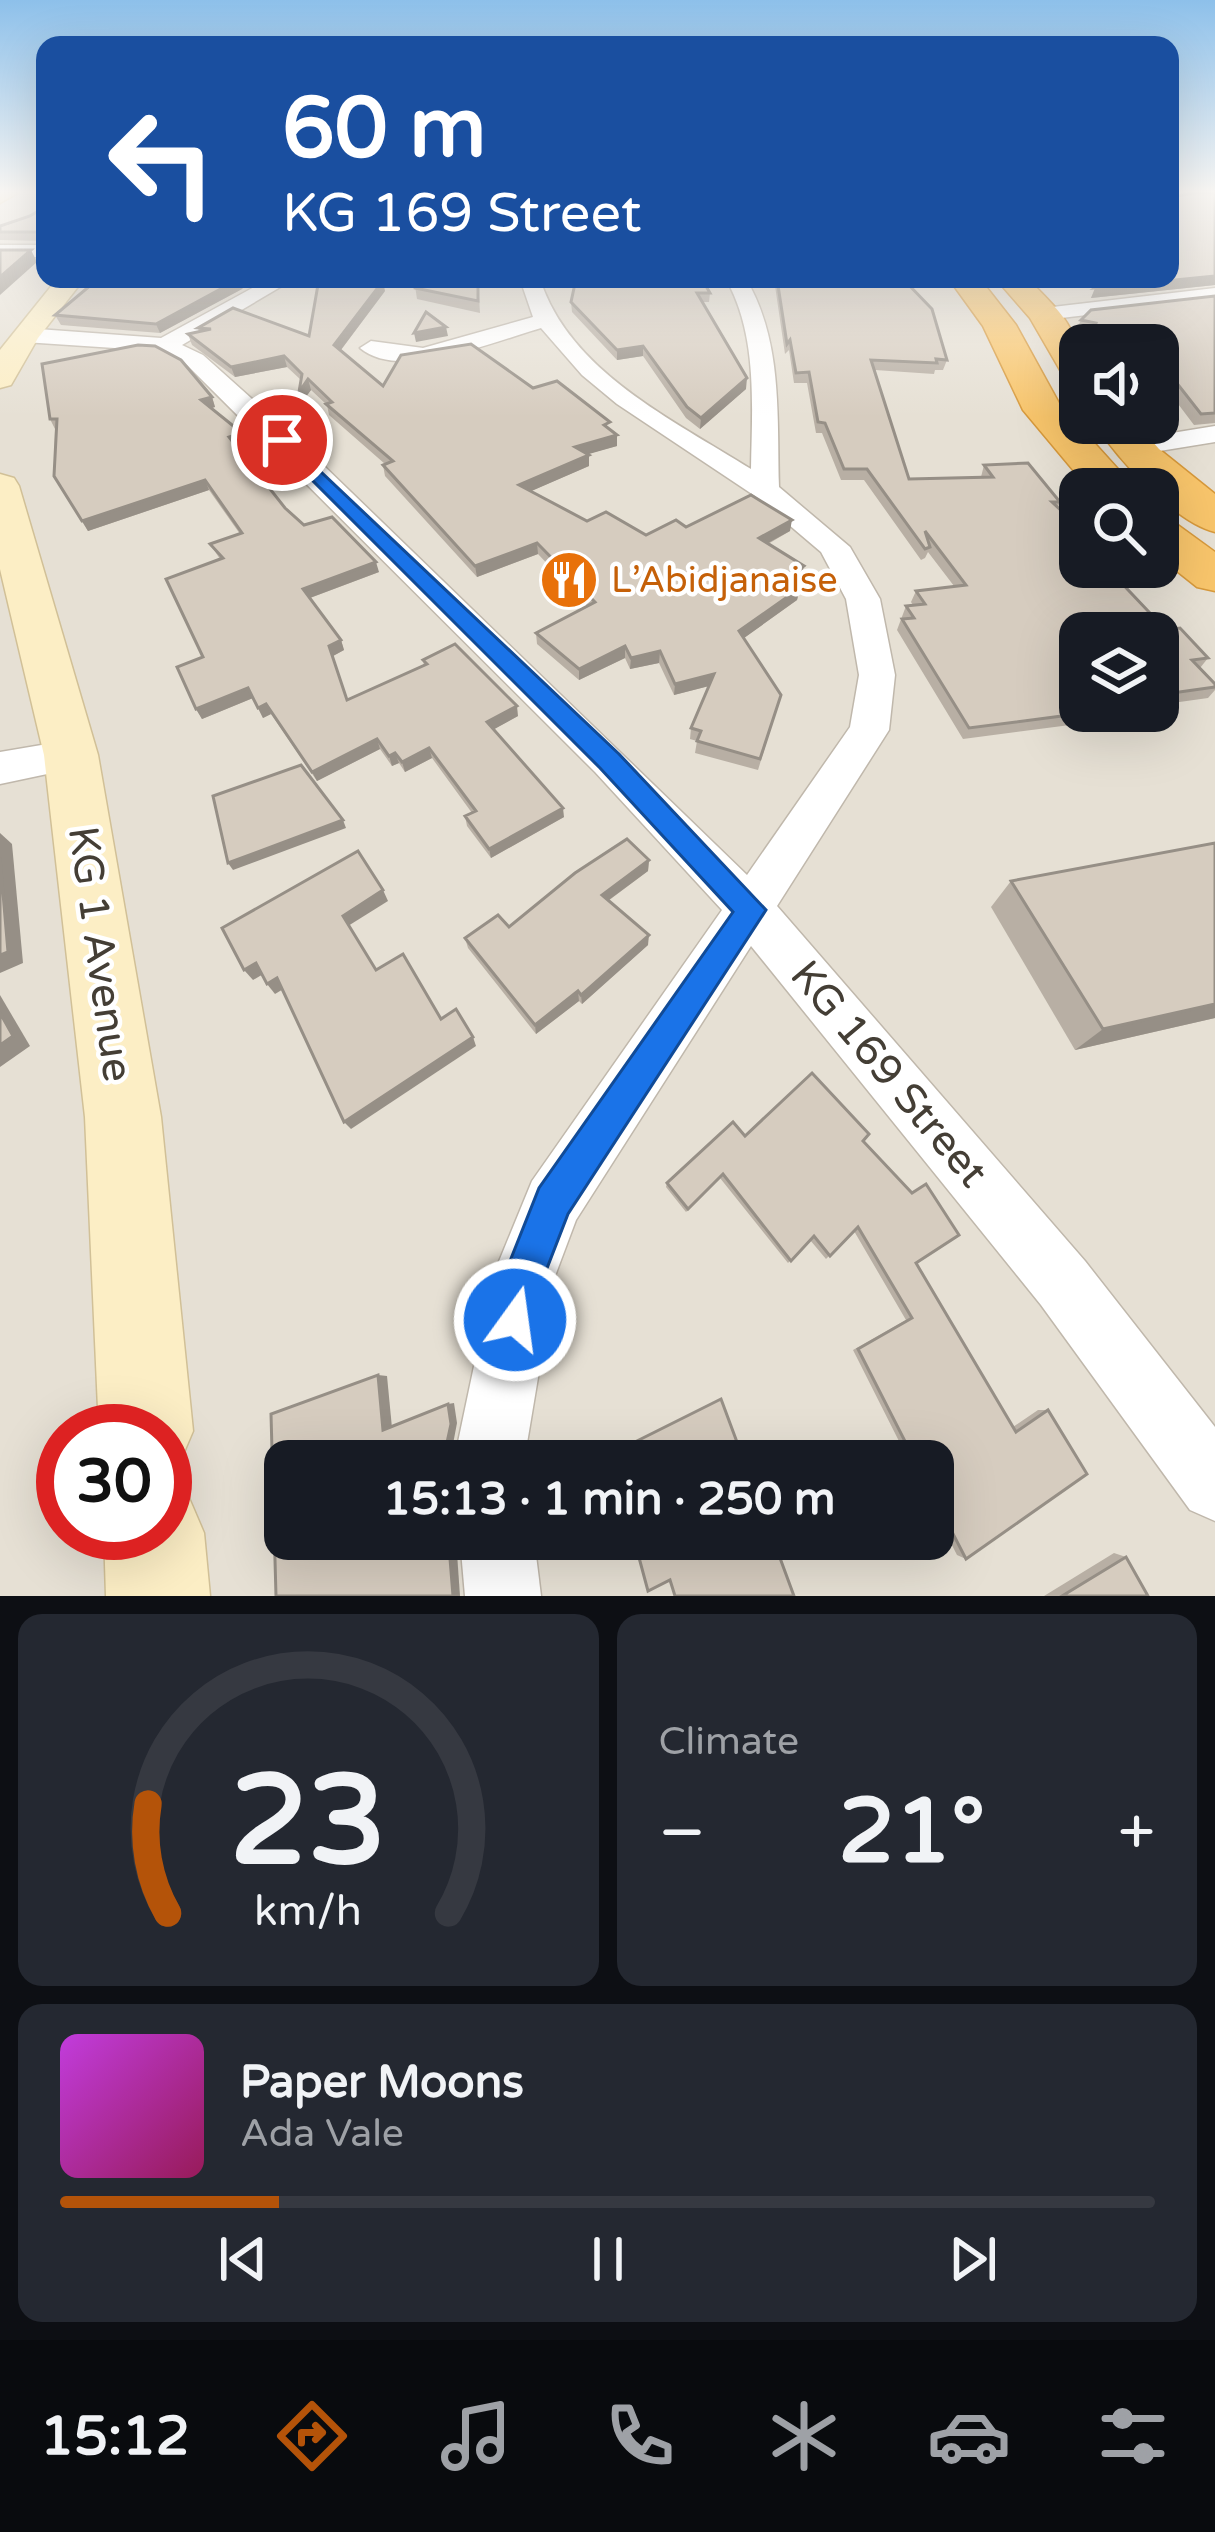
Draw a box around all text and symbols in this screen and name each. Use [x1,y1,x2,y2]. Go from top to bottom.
text: 60 m [282,79,486,180]
icon: left [84,84,240,240]
text: KG 169 Street [282,181,642,246]
map controls [1059,324,1179,732]
button: sound [1059,324,1179,444]
pin [231,389,333,491]
icon: arrive [249,407,315,473]
button: search [1059,468,1179,588]
restaurant icon: L’Abidjanaise [538,549,600,611]
place label: L’Abidjanaise [611,559,838,602]
button: layers [1059,612,1179,732]
street label: KG 1 Avenue [57,823,143,1085]
street label: KG 169 Street [780,950,998,1198]
position arrow [452,1257,578,1383]
speed limit sign: 30 [36,1404,192,1560]
text: 15:13 · 1 min · 250 m [383,1473,835,1527]
text: Climate [659,1718,799,1765]
text: 23 [230,1747,387,1898]
text: 21° [838,1778,985,1887]
text: − [659,1793,706,1873]
text: + [1118,1793,1155,1873]
text: km/h [254,1886,362,1937]
text: Paper Moons [240,2056,524,2110]
text: Ada Vale [240,2110,404,2157]
icon: previous [210,2226,276,2292]
icon: pause [575,2226,641,2292]
icon: next [940,2226,1006,2292]
icon: directions [270,2394,354,2478]
icon: music [434,2394,518,2478]
icon: phone [598,2394,682,2478]
icon: climate [762,2394,846,2478]
icon: car [927,2394,1011,2478]
icon: filters [1091,2394,1175,2478]
text: 15:12 [40,2404,190,2469]

